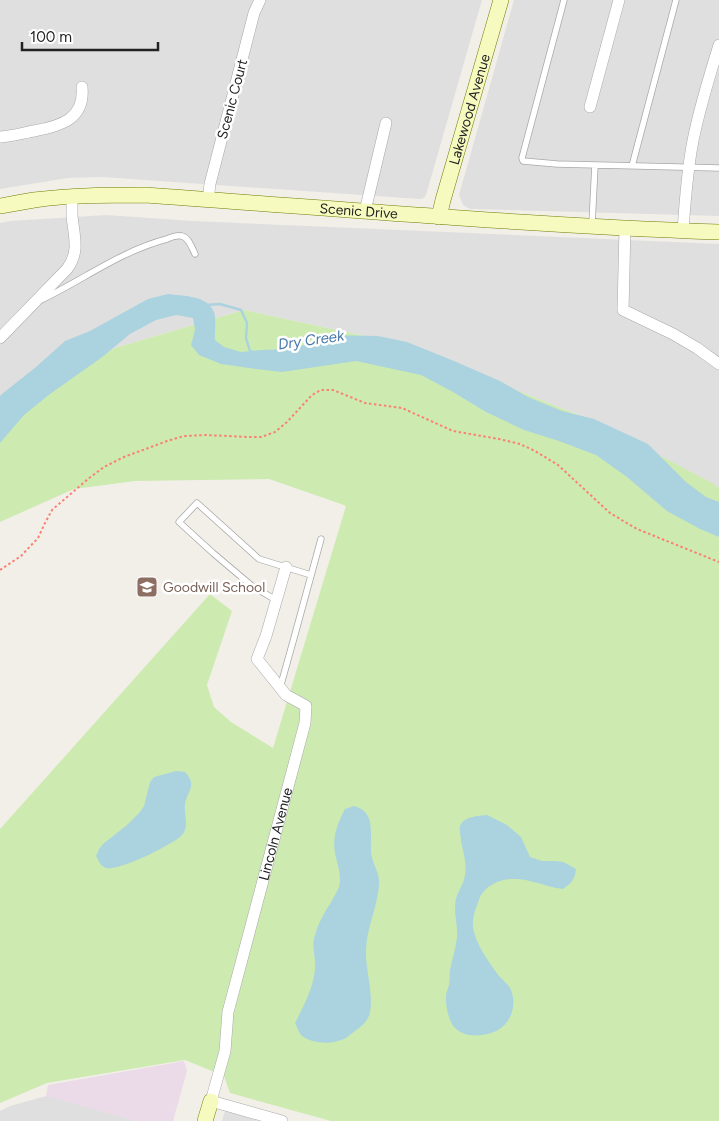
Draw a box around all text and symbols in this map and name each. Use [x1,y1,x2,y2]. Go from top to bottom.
scale bar [22,20,159,52]
text: 100 m [30,28,72,46]
street label: Lakewood Avenue [446,52,494,167]
street label: Scenic Court [214,57,251,141]
street label: Scenic Drive [319,200,399,223]
water label: Dry Creek [277,326,346,354]
school or university icon: Goodwill School [135,575,159,599]
place label: Goodwill School [163,579,265,596]
street label: Lincoln Avenue [255,785,297,883]

